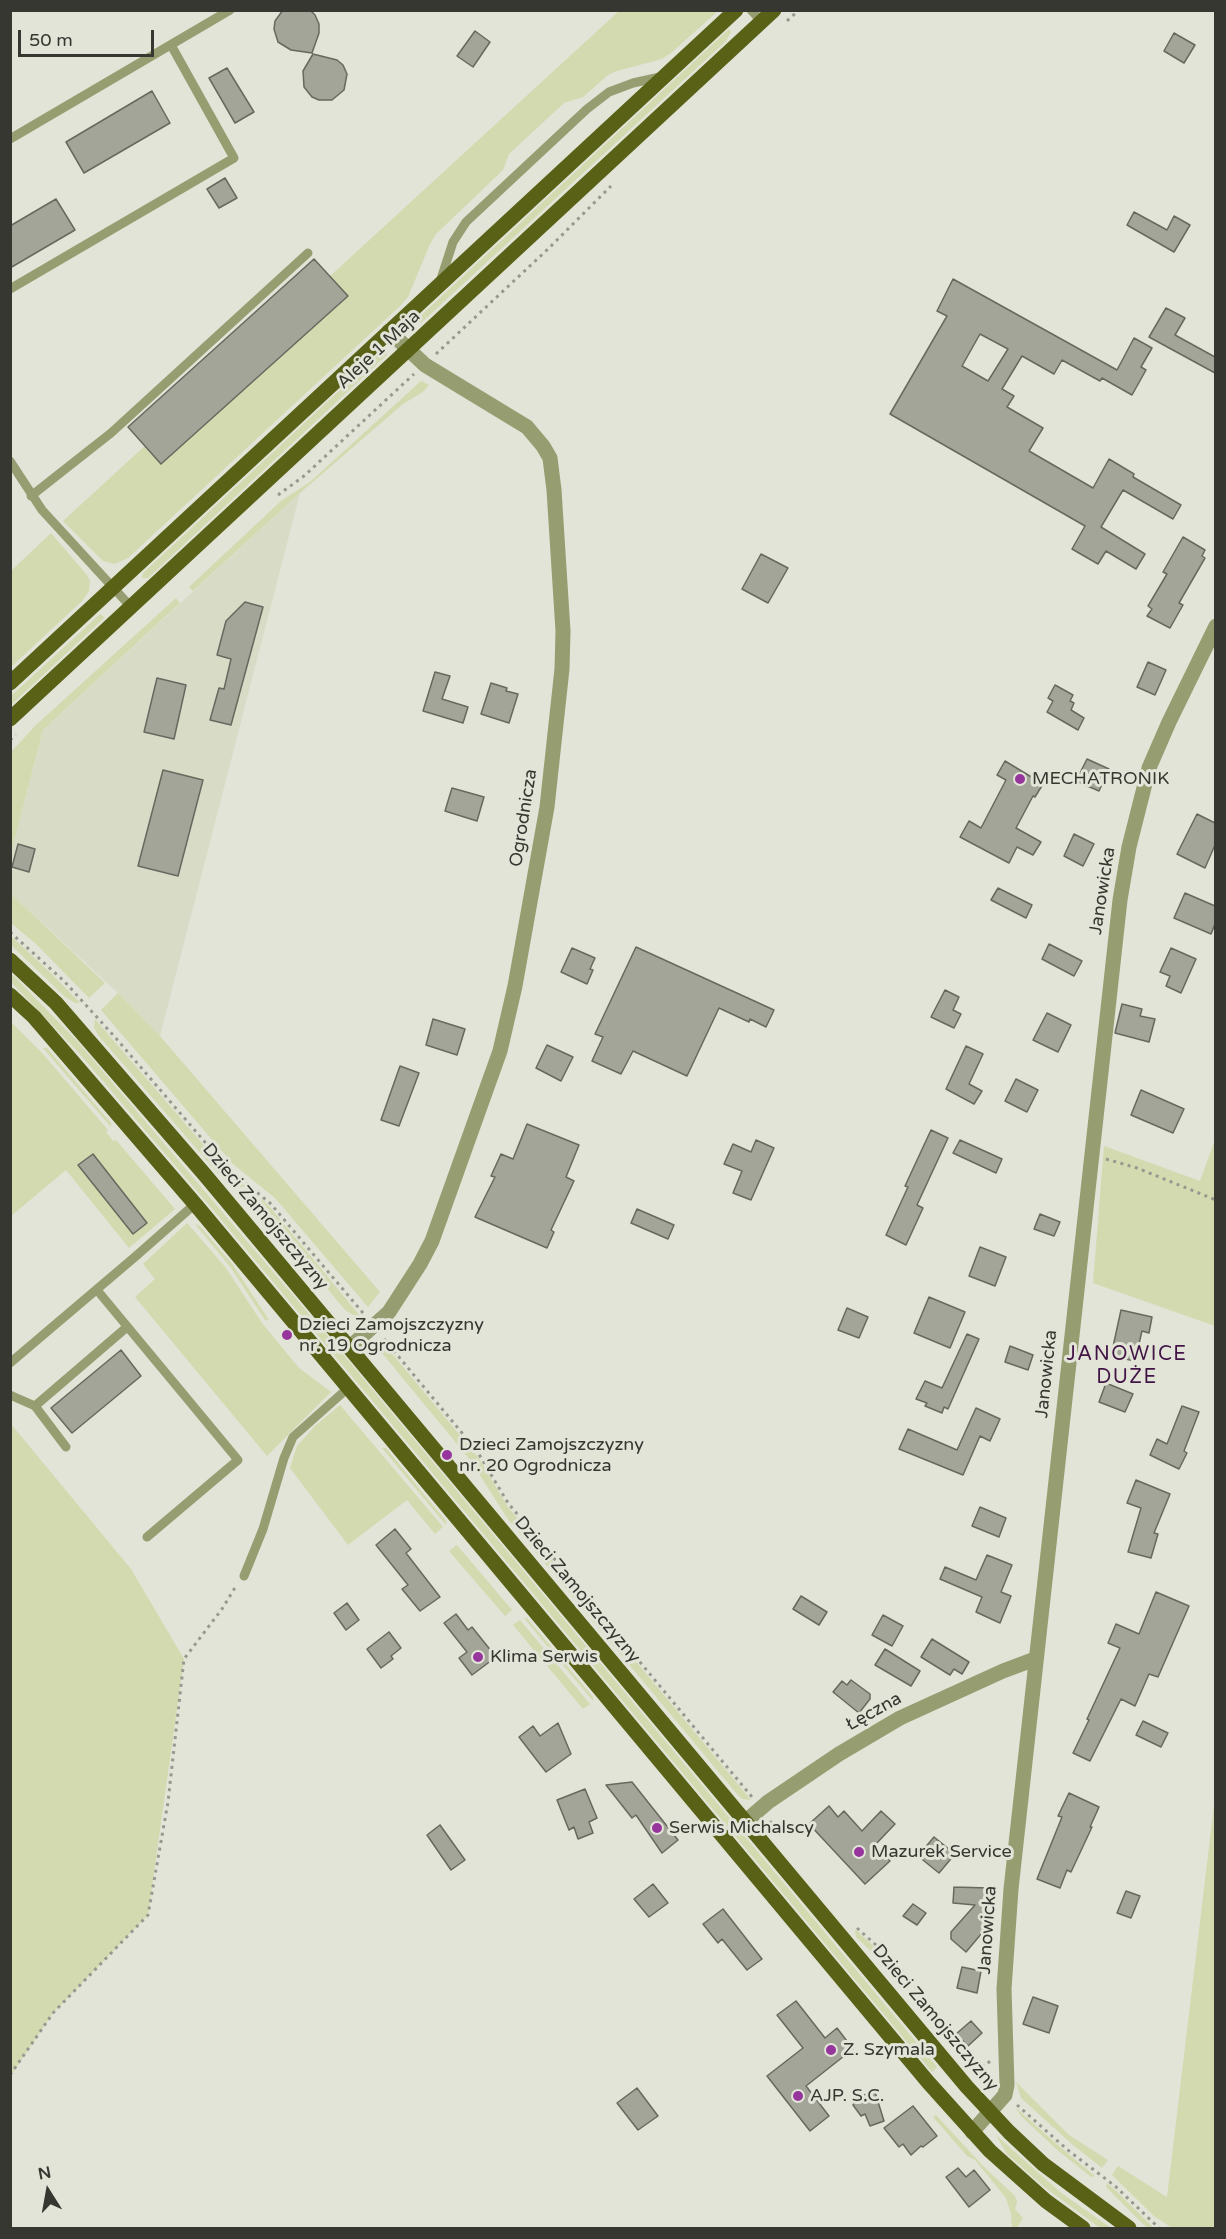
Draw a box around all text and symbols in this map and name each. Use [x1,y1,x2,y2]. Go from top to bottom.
scale bar [21,18,158,56]
text: 50 m [29,29,73,51]
street label: Aleje 1 Maja [333,306,425,394]
street label: Ogrodnicza [506,768,542,868]
place label: MECHATRONIK [1032,768,1169,790]
marker: MECHATRONIK [1013,772,1027,786]
street label: Janowicka [1085,846,1121,936]
street label: Dzieci Zamojszczyzny [197,1139,333,1295]
place label: Dzieci Zamojszczyzny nr. 19 Ogrodnicza [299,1314,484,1356]
marker: Dzieci Zamojszczyzny nr. 19 Ogrodnicza [280,1328,294,1342]
street label: Janowicka [1032,1329,1062,1419]
district label: JANOWICE DUŻE [1066,1343,1188,1390]
place label: Dzieci Zamojszczyzny nr. 20 Ogrodnicza [459,1434,644,1476]
marker: Dzieci Zamojszczyzny nr. 20 Ogrodnicza [440,1448,454,1462]
street label: Dzieci Zamojszczyzny [509,1512,645,1668]
place label: Klima Serwis [490,1646,598,1668]
marker: Klima Serwis [471,1650,485,1664]
street label: Łęczna [842,1688,906,1736]
place label: Serwis Michalscy [669,1817,814,1839]
marker: Serwis Michalscy [650,1821,664,1835]
place label: Mazurek Service [871,1841,1012,1863]
marker: Mazurek Service [852,1845,866,1859]
street label: Janowicka [974,1885,1002,1975]
street label: Dzieci Zamojszczyzny [867,1940,1003,2096]
place label: Z. Szymala [843,2039,935,2061]
marker: Z. Szymala [824,2043,838,2057]
place label: AJP. S.C. [810,2085,884,2107]
marker: AJP. S.C. [791,2089,805,2103]
north arrow [18,2161,78,2221]
text: N [36,2162,53,2184]

